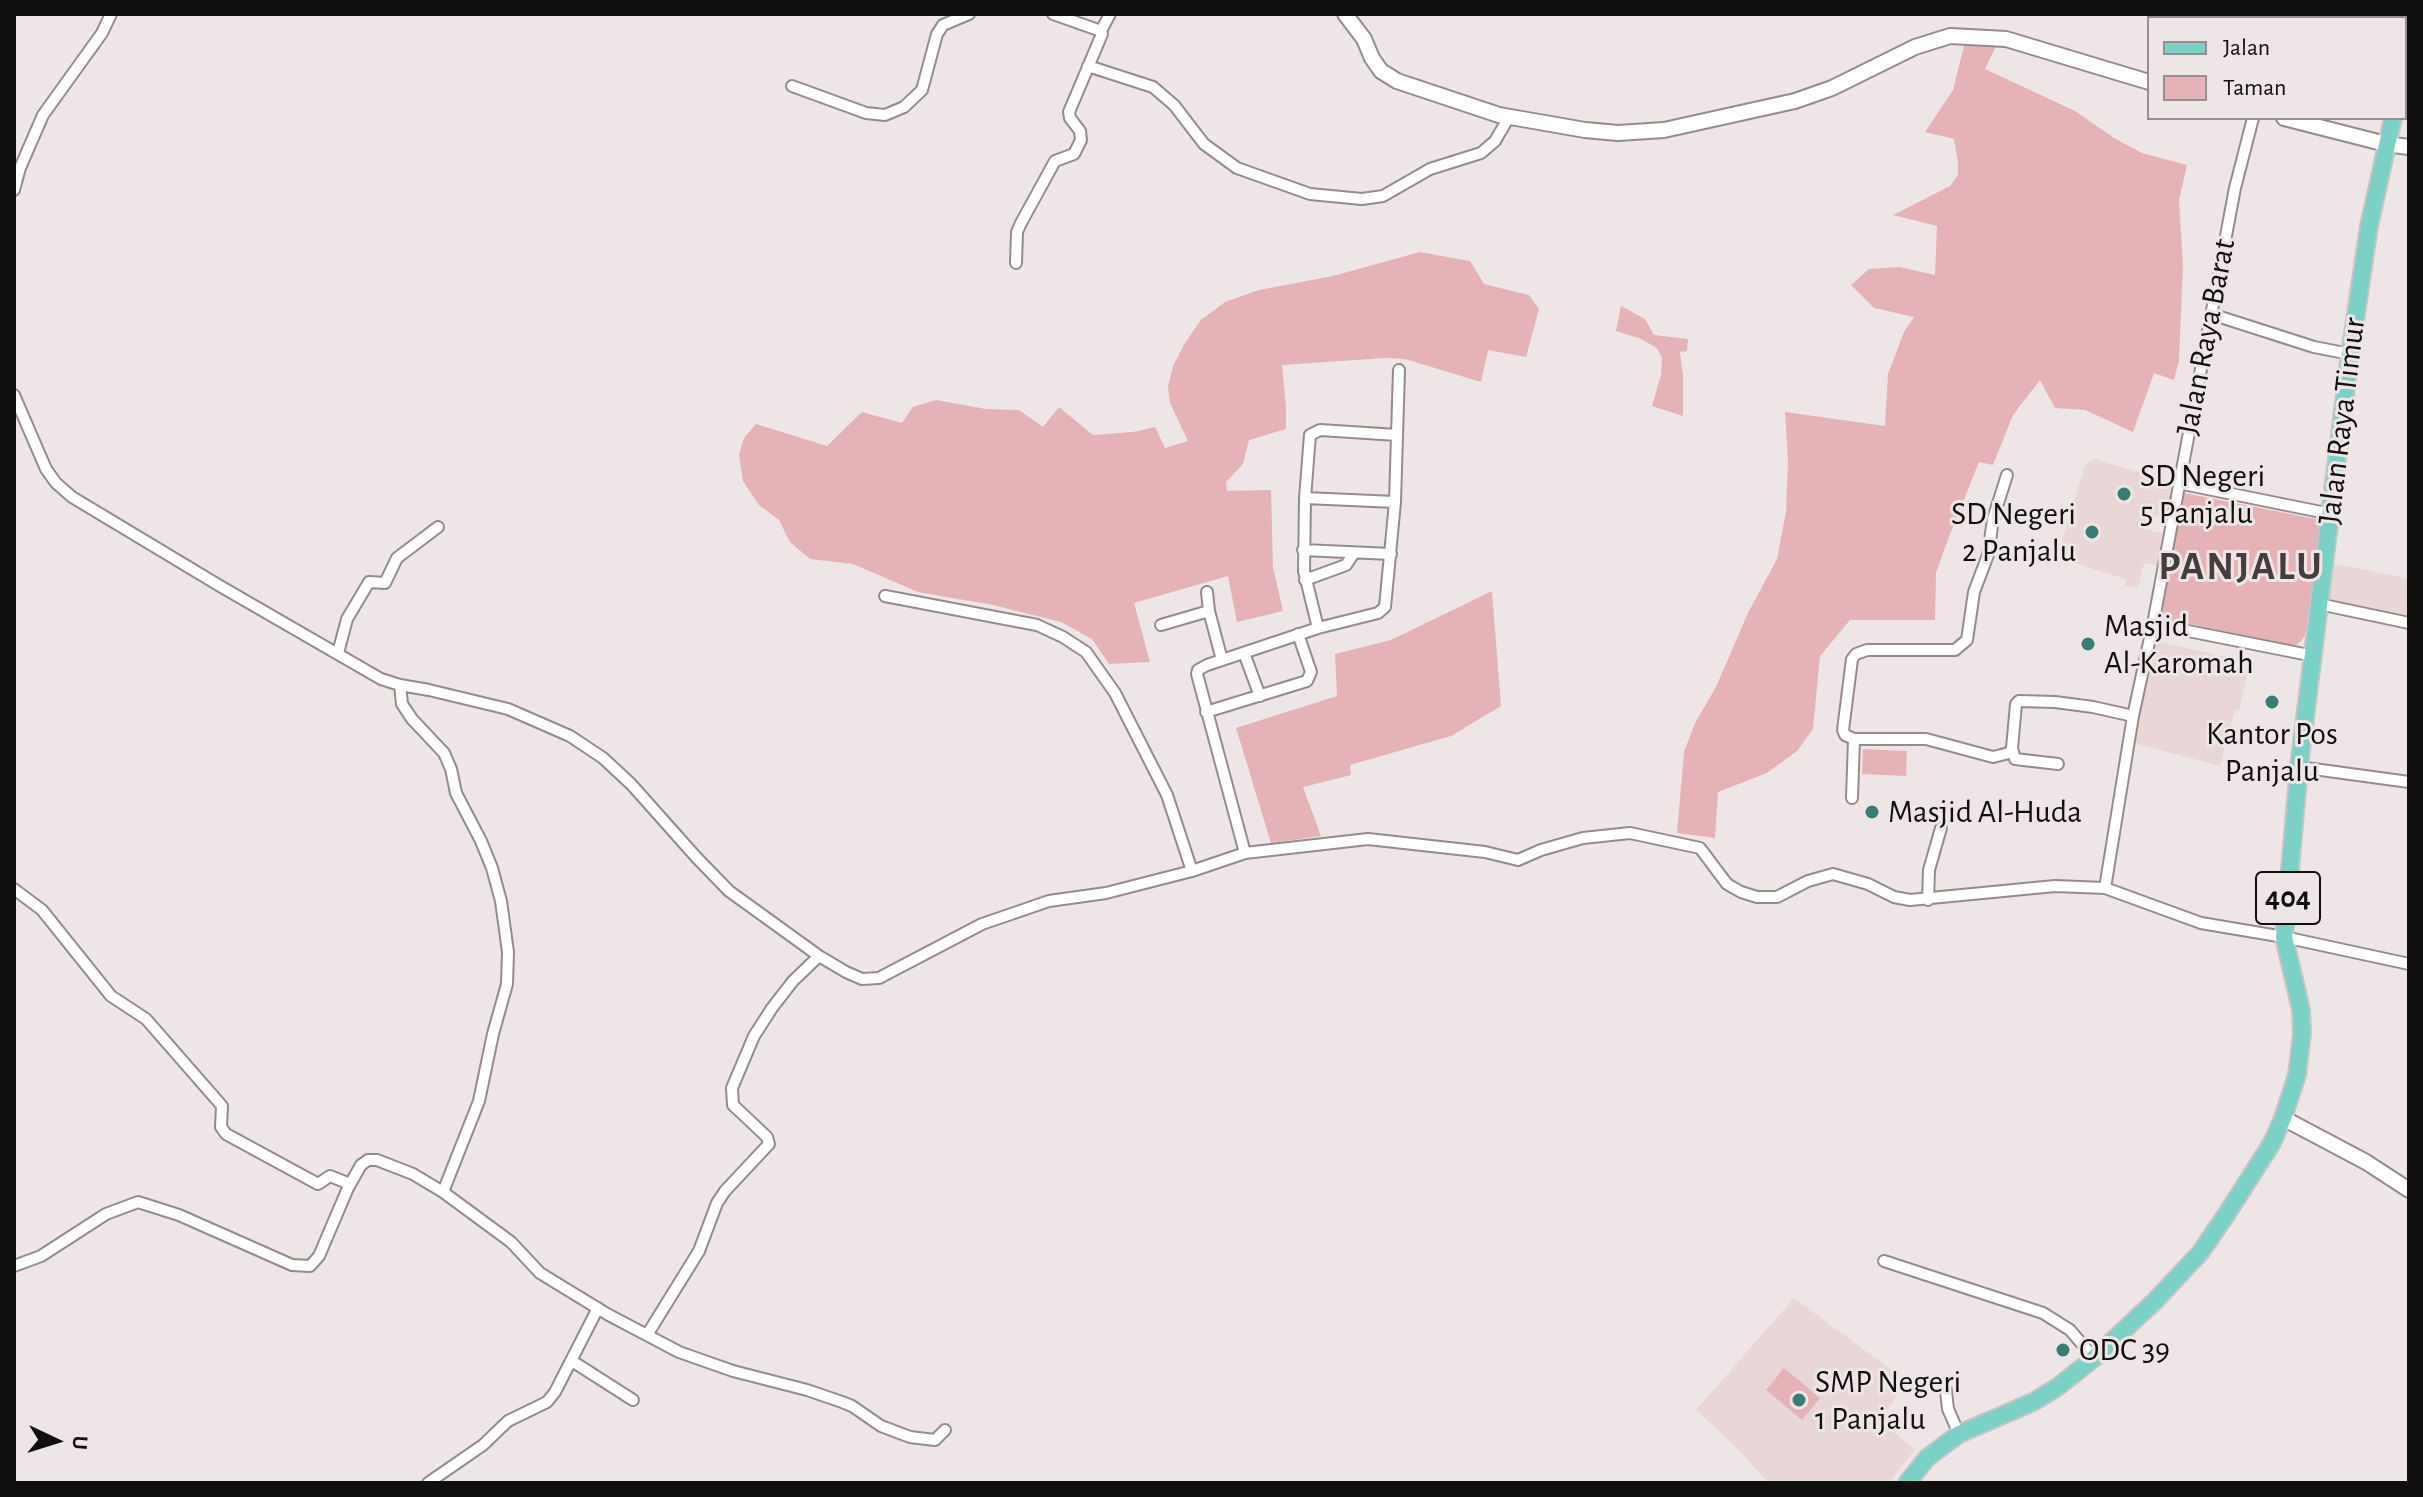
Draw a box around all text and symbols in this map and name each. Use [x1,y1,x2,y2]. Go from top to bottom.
legend [2147,16,2407,120]
text: Jalan [2223,36,2270,60]
text: Taman [2223,76,2286,100]
street label: Jalan Raya Barat [2168,235,2244,439]
street label: Jalan Raya Timur [2310,315,2374,527]
place label: SD Negeri 5 Panjalu [2140,457,2265,532]
marker: SD Negeri 5 Panjalu [2115,485,2133,503]
place label: SD Negeri 2 Panjalu [1951,495,2076,570]
marker: SD Negeri 2 Panjalu [2083,523,2101,541]
district label: PANJALU [2158,543,2324,591]
place label: Masjid Al-Karomah [2104,607,2254,682]
marker: Masjid Al-Karomah [2079,635,2097,653]
marker: Kantor Pos Panjalu [2263,693,2281,711]
place label: Kantor Pos Panjalu [2206,715,2338,790]
place label: Masjid Al-Huda [1888,793,2082,831]
marker: Masjid Al-Huda [1863,803,1881,821]
road number: 404 [2256,872,2320,924]
place label: ODC 39 [2079,1331,2170,1369]
marker: ODC 39 [2054,1341,2072,1359]
place label: SMP Negeri 1 Panjalu [1815,1363,1961,1438]
marker: SMP Negeri 1 Panjalu [1790,1391,1808,1409]
north arrow [16,1401,96,1481]
text: U [68,1435,91,1450]

